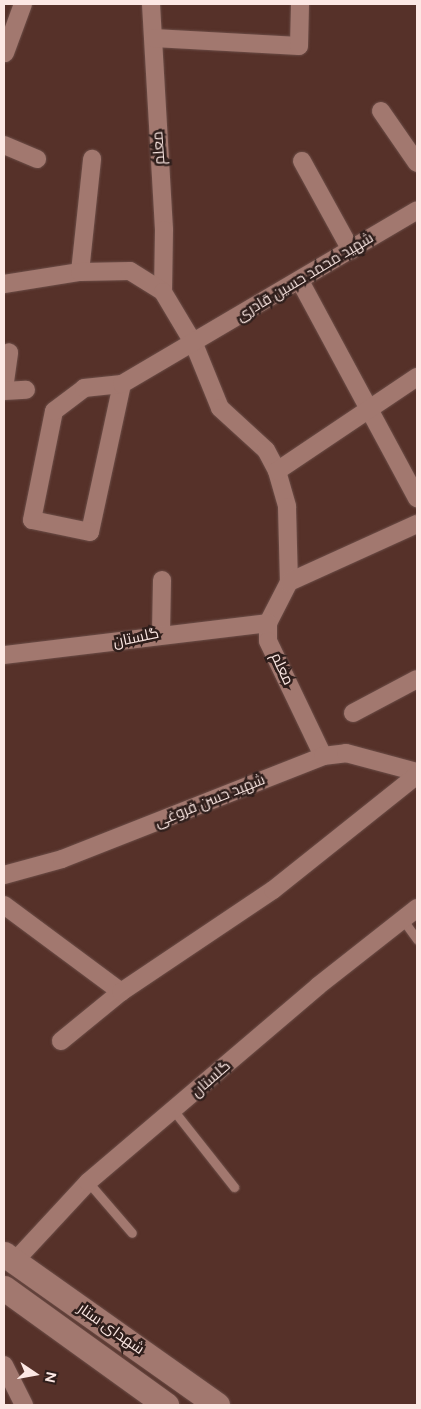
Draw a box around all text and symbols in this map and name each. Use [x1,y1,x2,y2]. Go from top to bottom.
street label: معلم [149,131,169,165]
street label: شهید محمد حسین قادری [233,229,377,325]
street label: گلستان [111,624,161,652]
street label: معلم [267,650,297,688]
street label: شهید حسن فروغی [152,771,268,831]
street label: گلستان [188,1057,234,1101]
street label: شهدای ستار [74,1300,148,1358]
north arrow [10,1349,60,1399]
text: N [41,1370,60,1384]

